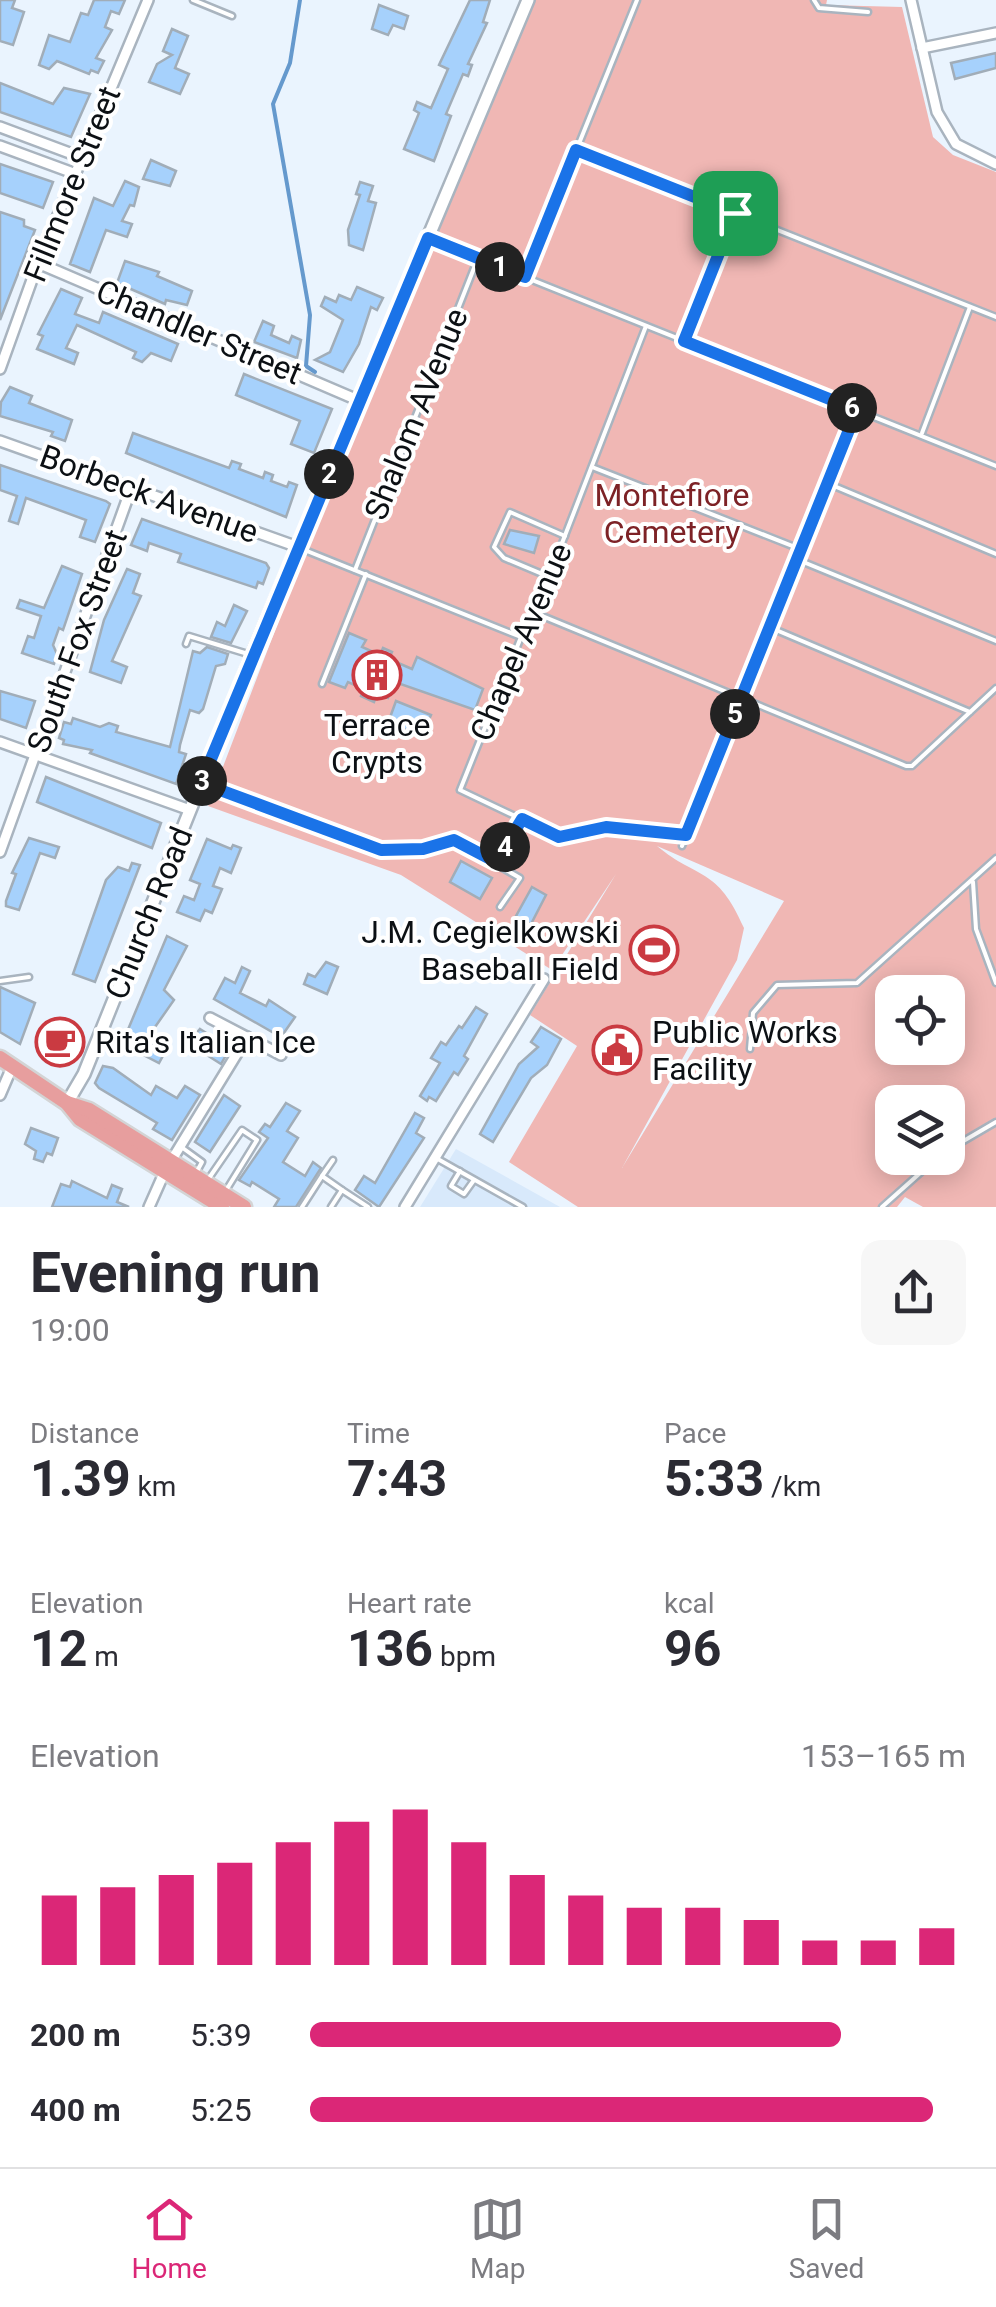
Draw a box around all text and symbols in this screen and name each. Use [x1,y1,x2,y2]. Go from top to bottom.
street label: Fillmore Street [16,81,128,287]
pin [693,171,778,256]
icon: arrive [708,186,763,241]
pin: 1 [475,242,525,292]
text: 1 [492,250,508,283]
street label: Chandler Street [91,272,307,392]
street label: Shalom AVenue [356,303,476,525]
pin: 6 [827,383,877,433]
text: 6 [844,391,860,424]
street label: Borbeck Avenue [35,437,263,551]
pin: 2 [304,449,354,499]
text: 2 [321,457,337,490]
park label: Montefiore Cemetery [595,476,749,551]
street label: South Fox Street [19,524,135,758]
street label: Chapel Avenue [462,537,580,747]
building icon: Terrace Crypts [351,649,403,701]
pin: 5 [710,689,760,739]
text: 5 [727,697,743,730]
place label: Terrace Crypts [324,706,430,781]
pin: 3 [177,756,227,806]
text: 3 [194,764,210,797]
street label: Church Road [97,821,201,1005]
pin: 4 [480,822,530,872]
text: 4 [497,830,513,863]
place label: J.M. Cegielkowski Baseball Field [361,913,619,988]
sports icon: J.M. Cegielkowski Baseball Field [628,924,680,976]
map controls [875,975,965,1175]
button: locate [875,975,965,1065]
place label: Public Works Facility [652,1013,838,1088]
cafe icon: Rita's Italian Ice [34,1016,86,1068]
place label: Rita's Italian Ice [95,1023,316,1061]
public building icon: Public Works Facility [591,1024,643,1076]
button: layers [875,1085,965,1175]
button: share [861,1240,966,1345]
text: Evening run [30,1241,321,1305]
text: 19:00 [30,1311,110,1349]
text: Distance [30,1417,139,1450]
text: Time [347,1417,410,1450]
text: Pace [664,1417,726,1450]
text: 1.39 [30,1450,131,1508]
text: 7:43 [347,1450,447,1508]
text: 5:33 [664,1450,764,1508]
text: km [131,1470,176,1503]
text: /km [764,1470,821,1503]
text: Elevation [30,1587,143,1620]
text: Heart rate [347,1587,472,1620]
text: kcal [664,1587,715,1620]
text: 12 [30,1620,87,1678]
text: 136 [347,1620,433,1678]
text: 96 [664,1620,721,1678]
text: m [87,1640,119,1673]
text: bpm [433,1640,496,1673]
text: Elevation [30,1737,160,1775]
text: 153–165 m [801,1737,966,1775]
text: 200 m [30,2016,121,2054]
text: 5:39 [190,2016,252,2054]
text: 400 m [30,2091,121,2129]
text: 5:25 [190,2091,252,2129]
tab: Home [132,2192,207,2285]
tab: Map [470,2192,526,2285]
tab: Saved [789,2192,864,2285]

